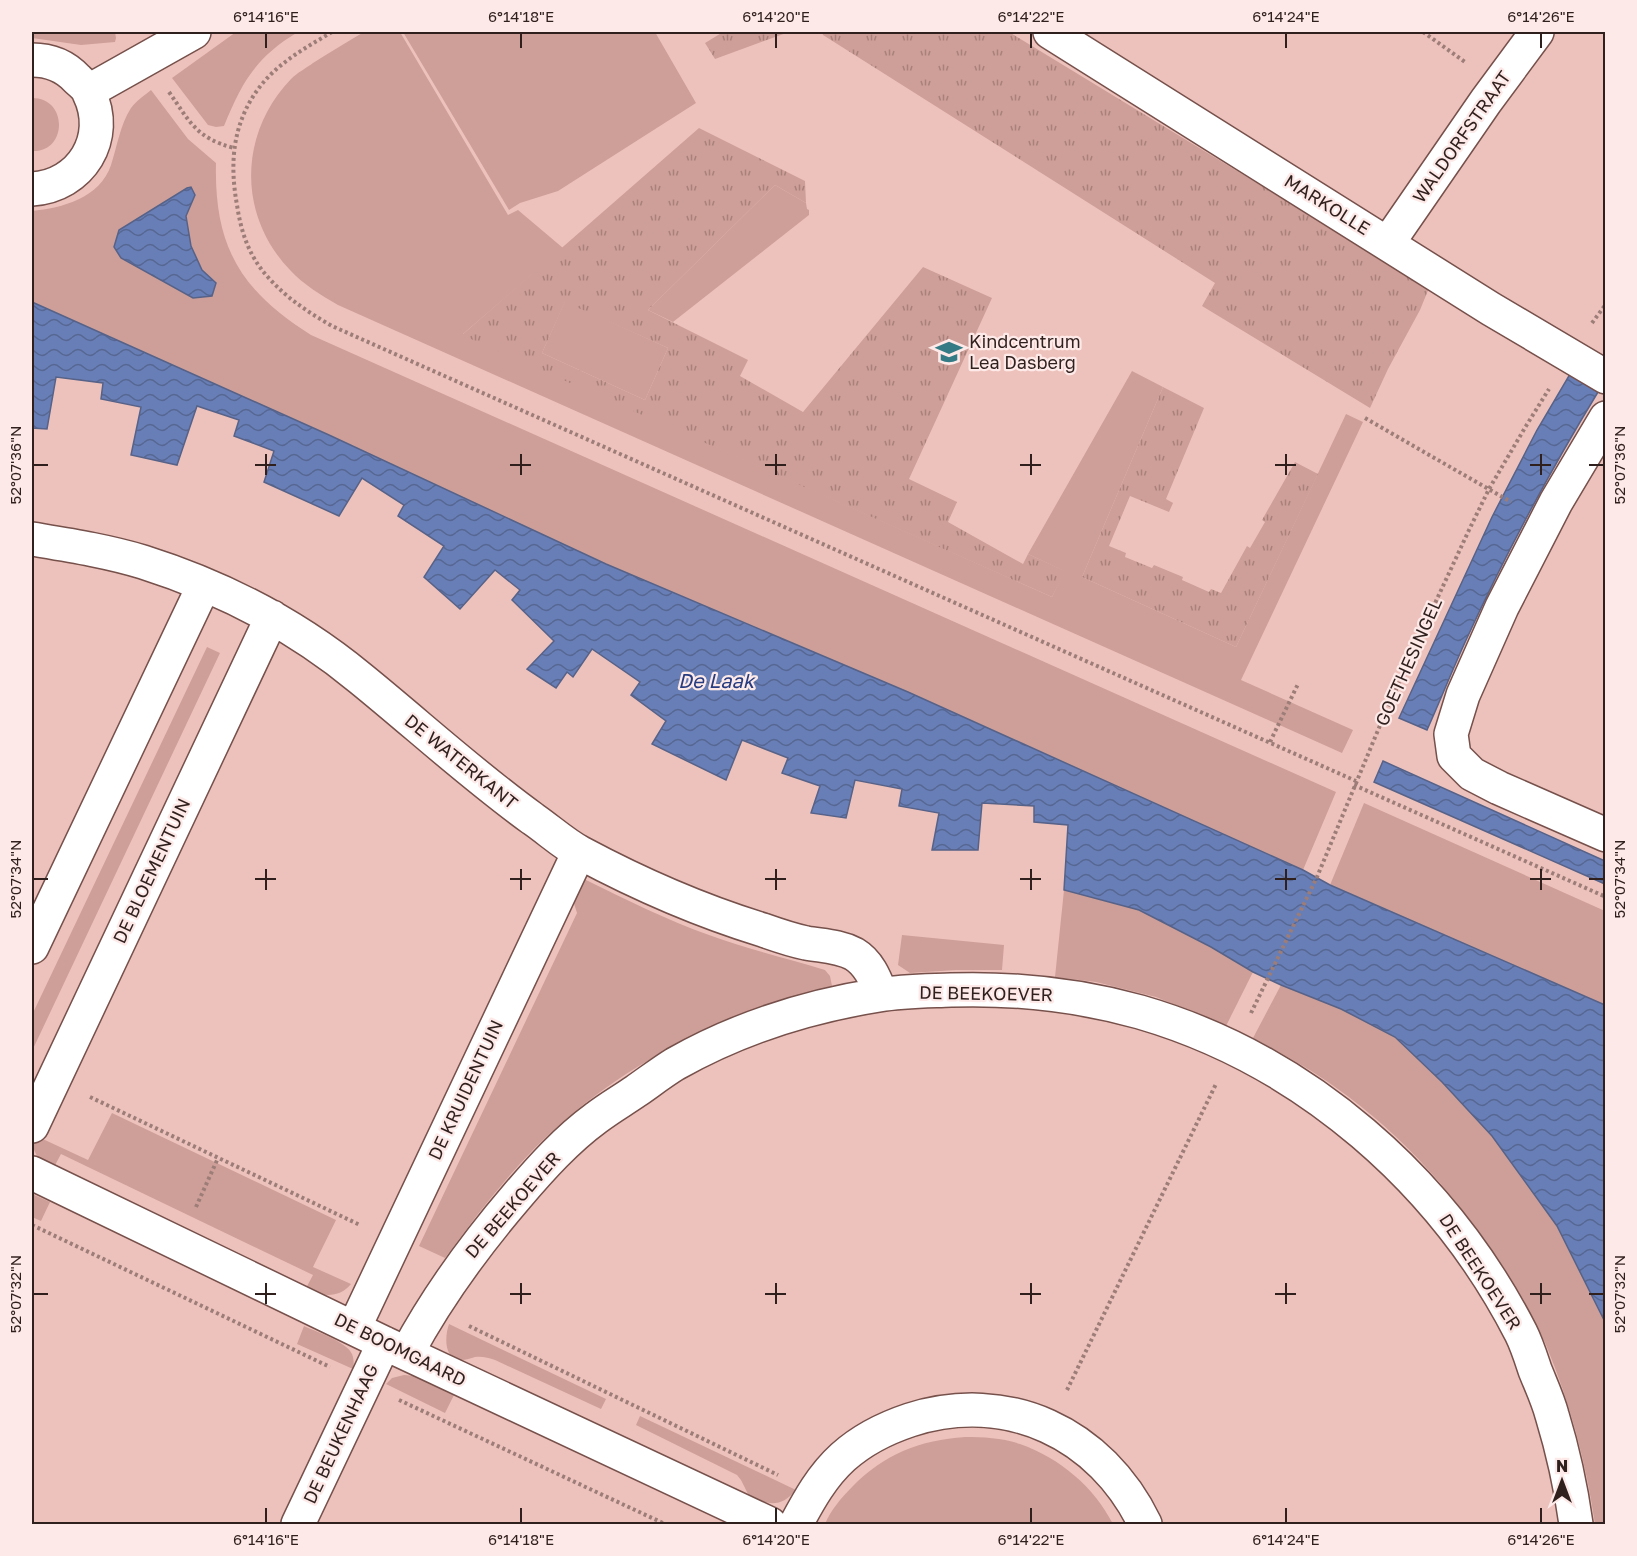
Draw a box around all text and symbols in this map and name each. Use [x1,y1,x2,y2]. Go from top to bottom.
text: 6°14'16"E [233,7,299,25]
text: 6°14'18"E [488,7,554,25]
text: 6°14'20"E [742,7,810,25]
text: 6°14'22"E [997,7,1065,25]
text: 6°14'24"E [1252,7,1320,25]
text: 6°14'26"E [1507,7,1575,25]
street label: WALDORFSTRAAT [1407,66,1515,207]
street label: MARKOLLE [1281,169,1374,239]
place label: Kindcentrum Lea Dasberg [969,330,1081,373]
school or university icon: Kindcentrum Lea Dasberg [934,337,964,367]
text: 52°07'36"N [6,426,24,504]
text: 52°07'36"N [1610,426,1628,504]
street label: GOETHESINGEL [1370,594,1446,729]
water label: De Laak [678,668,757,692]
street label: DE WATERKANT [401,709,523,813]
street label: DE BLOEMENTUIN [108,794,194,947]
text: 52°07'34"N [6,840,24,918]
text: 52°07'34"N [1610,840,1628,918]
street label: DE BEEKOEVER [919,981,1053,1005]
street label: DE KRUIDENTUIN [423,1016,507,1163]
street label: DE BEEKOEVER [460,1147,564,1262]
street label: DE BEEKOEVER [1435,1209,1527,1334]
text: 52°07'32"N [6,1255,24,1333]
text: 52°07'32"N [1610,1255,1628,1333]
street label: DE BOOMGAARD [331,1308,470,1391]
street label: DE BEUKENHAAG [298,1360,382,1507]
north arrow [1532,1451,1592,1511]
text: N [1556,1456,1568,1476]
text: 6°14'16"E [233,1530,299,1548]
text: 6°14'18"E [488,1530,554,1548]
text: 6°14'20"E [742,1530,810,1548]
text: 6°14'22"E [997,1530,1065,1548]
text: 6°14'24"E [1252,1530,1320,1548]
text: 6°14'26"E [1507,1530,1575,1548]

